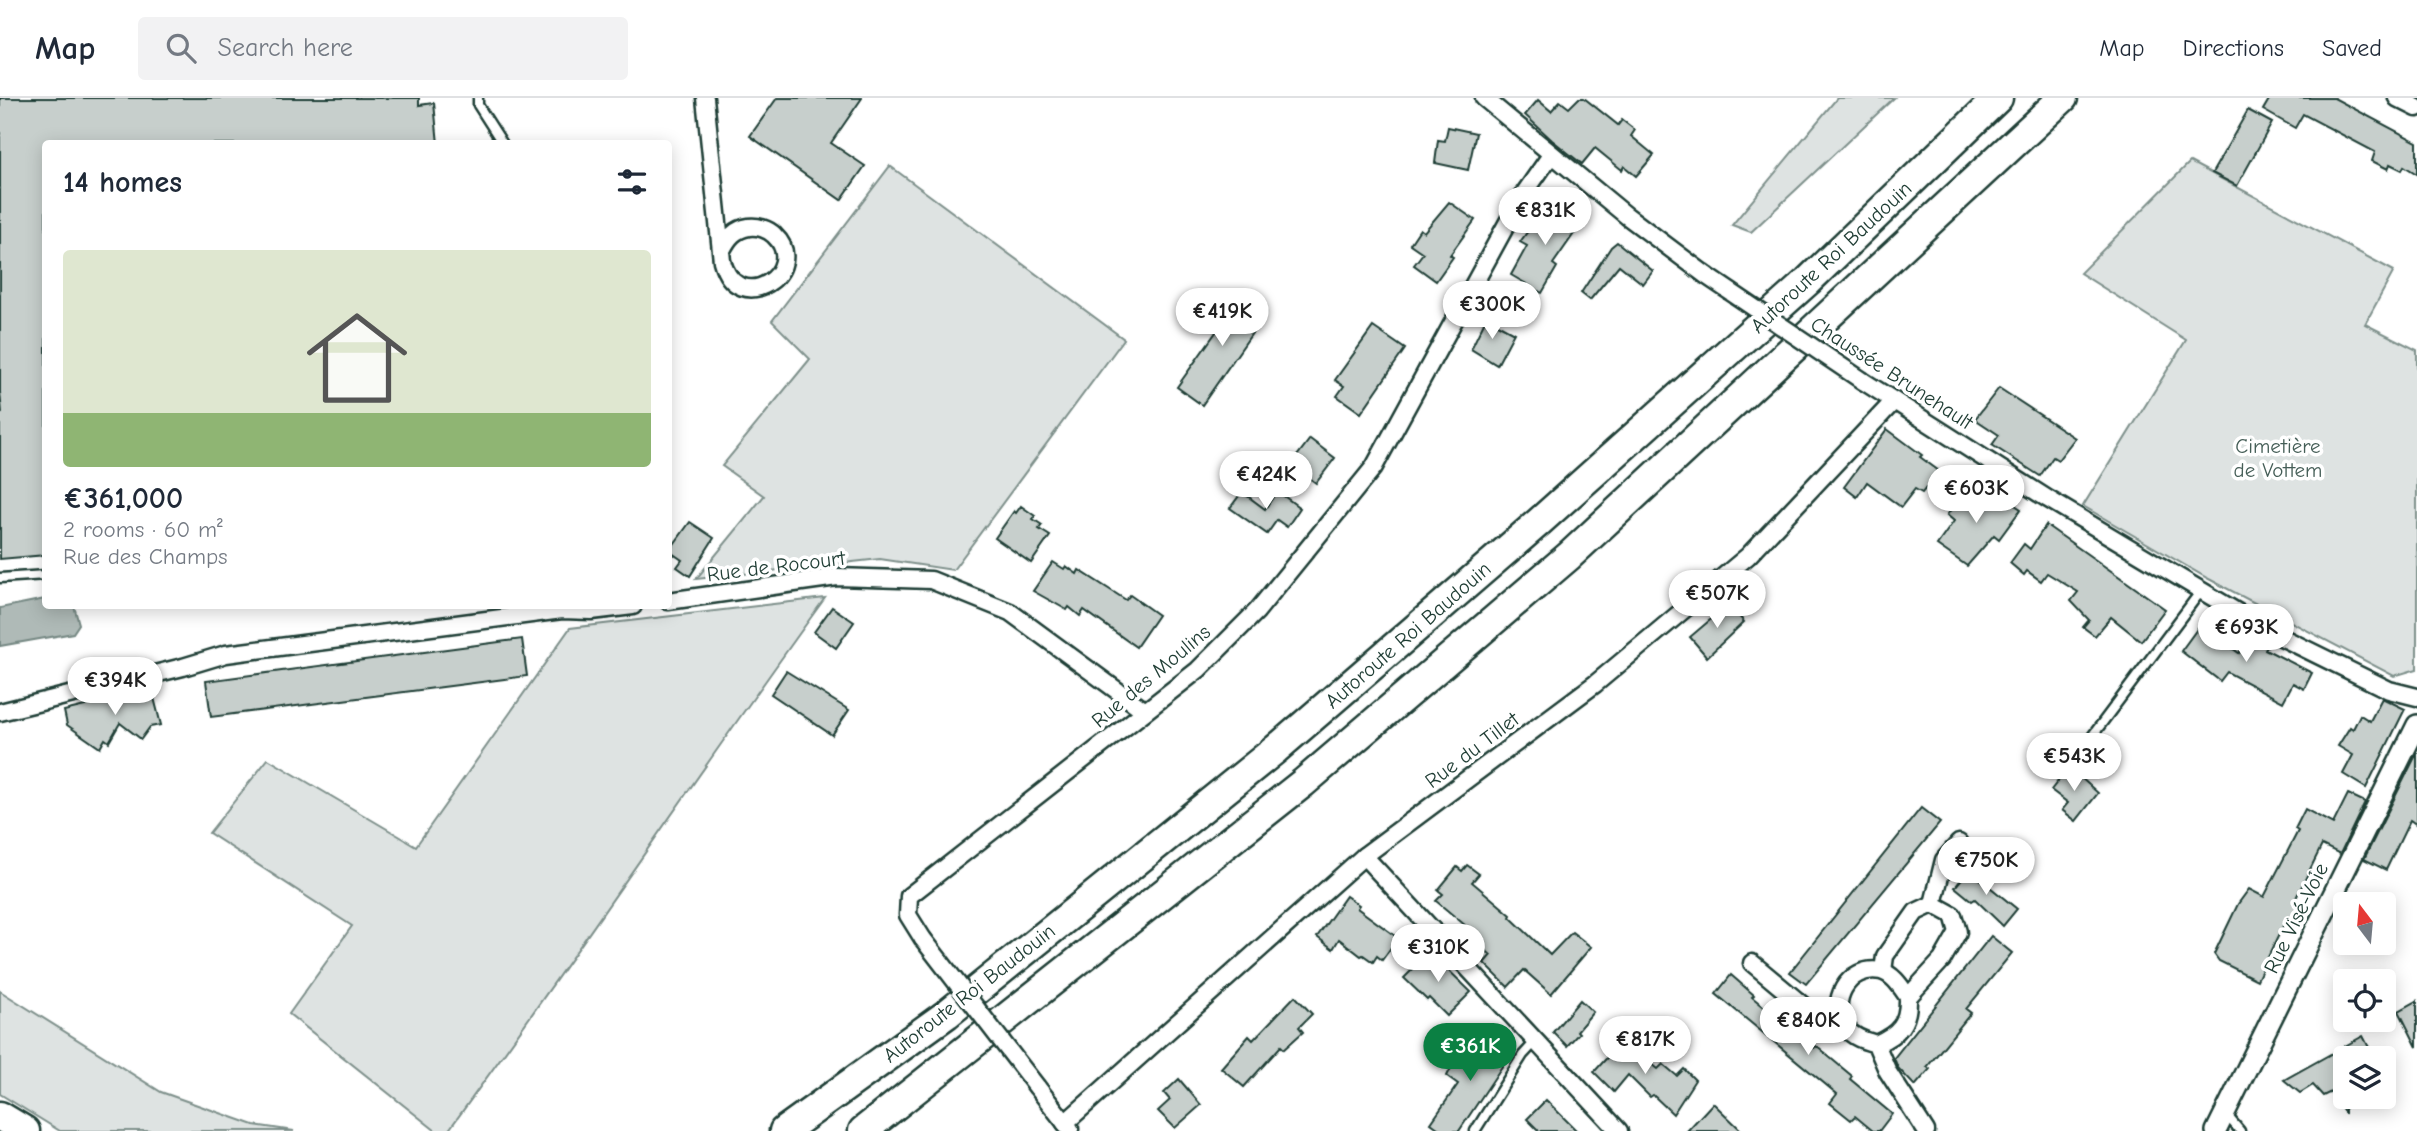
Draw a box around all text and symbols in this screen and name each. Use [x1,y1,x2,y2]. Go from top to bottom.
search box [138,17,628,80]
text: Map [35,29,96,67]
icon: search [162,29,200,67]
text: Search here [218,33,353,63]
text: Map [2099,34,2145,62]
text: Directions [2183,34,2284,62]
text: Saved [2322,34,2382,62]
icon: filters [613,163,651,201]
text: 14 homes [63,165,182,200]
street label: Autoroute Roi Baudouin [1746,176,1916,338]
pin: €831K [1496,188,1594,247]
text: €831K [1515,196,1575,223]
pin: €300K [1443,282,1541,341]
pin: €419K [1173,288,1271,348]
text: €300K [1459,290,1525,317]
icon: home [294,295,420,421]
text: €419K [1192,297,1252,324]
street label: Chaussée Brunehault [1806,312,1979,435]
park label: Cimetière de Vottem [2234,434,2322,482]
pin: €424K [1217,452,1315,511]
text: €424K [1235,460,1297,487]
pin: €603K [1927,466,2025,525]
text: €603K [1943,474,2009,501]
text: €361,000 [63,481,183,516]
text: 2 rooms · 60 m² [63,516,223,543]
text: Rue des Champs [63,543,228,570]
street label: Rue de Rocourt [705,545,847,586]
street label: Autoroute Roi Baudouin [1320,557,1496,713]
pin: €507K [1668,570,1766,630]
text: €507K [1685,579,1749,606]
pin: €693K [2197,604,2295,664]
text: €693K [2214,613,2278,640]
street label: Rue des Moulins [1087,619,1215,733]
pin: €394K [66,658,164,717]
text: €394K [84,666,146,693]
street label: Rue du Tillet [1420,706,1524,793]
pin: €543K [2025,734,2123,793]
text: €543K [2042,742,2106,769]
pin: €750K [1937,838,2035,897]
text: €750K [1954,846,2018,873]
street label: Rue Visé-Voie [2259,859,2333,977]
north arrow [2333,892,2396,956]
map controls [2333,892,2396,1109]
street label: Autoroute Roi Baudouin [878,919,1060,1067]
pin: €310K [1389,924,1487,984]
text: €310K [1407,933,1469,960]
button: locate [2333,969,2396,1032]
pin: €840K [1759,998,1857,1057]
text: €840K [1776,1006,1840,1033]
pin: €817K [1596,1016,1694,1076]
pin: €361K [1421,1024,1519,1083]
text: €817K [1615,1025,1675,1052]
text: €361K [1439,1032,1501,1059]
button: layers [2333,1046,2396,1109]

